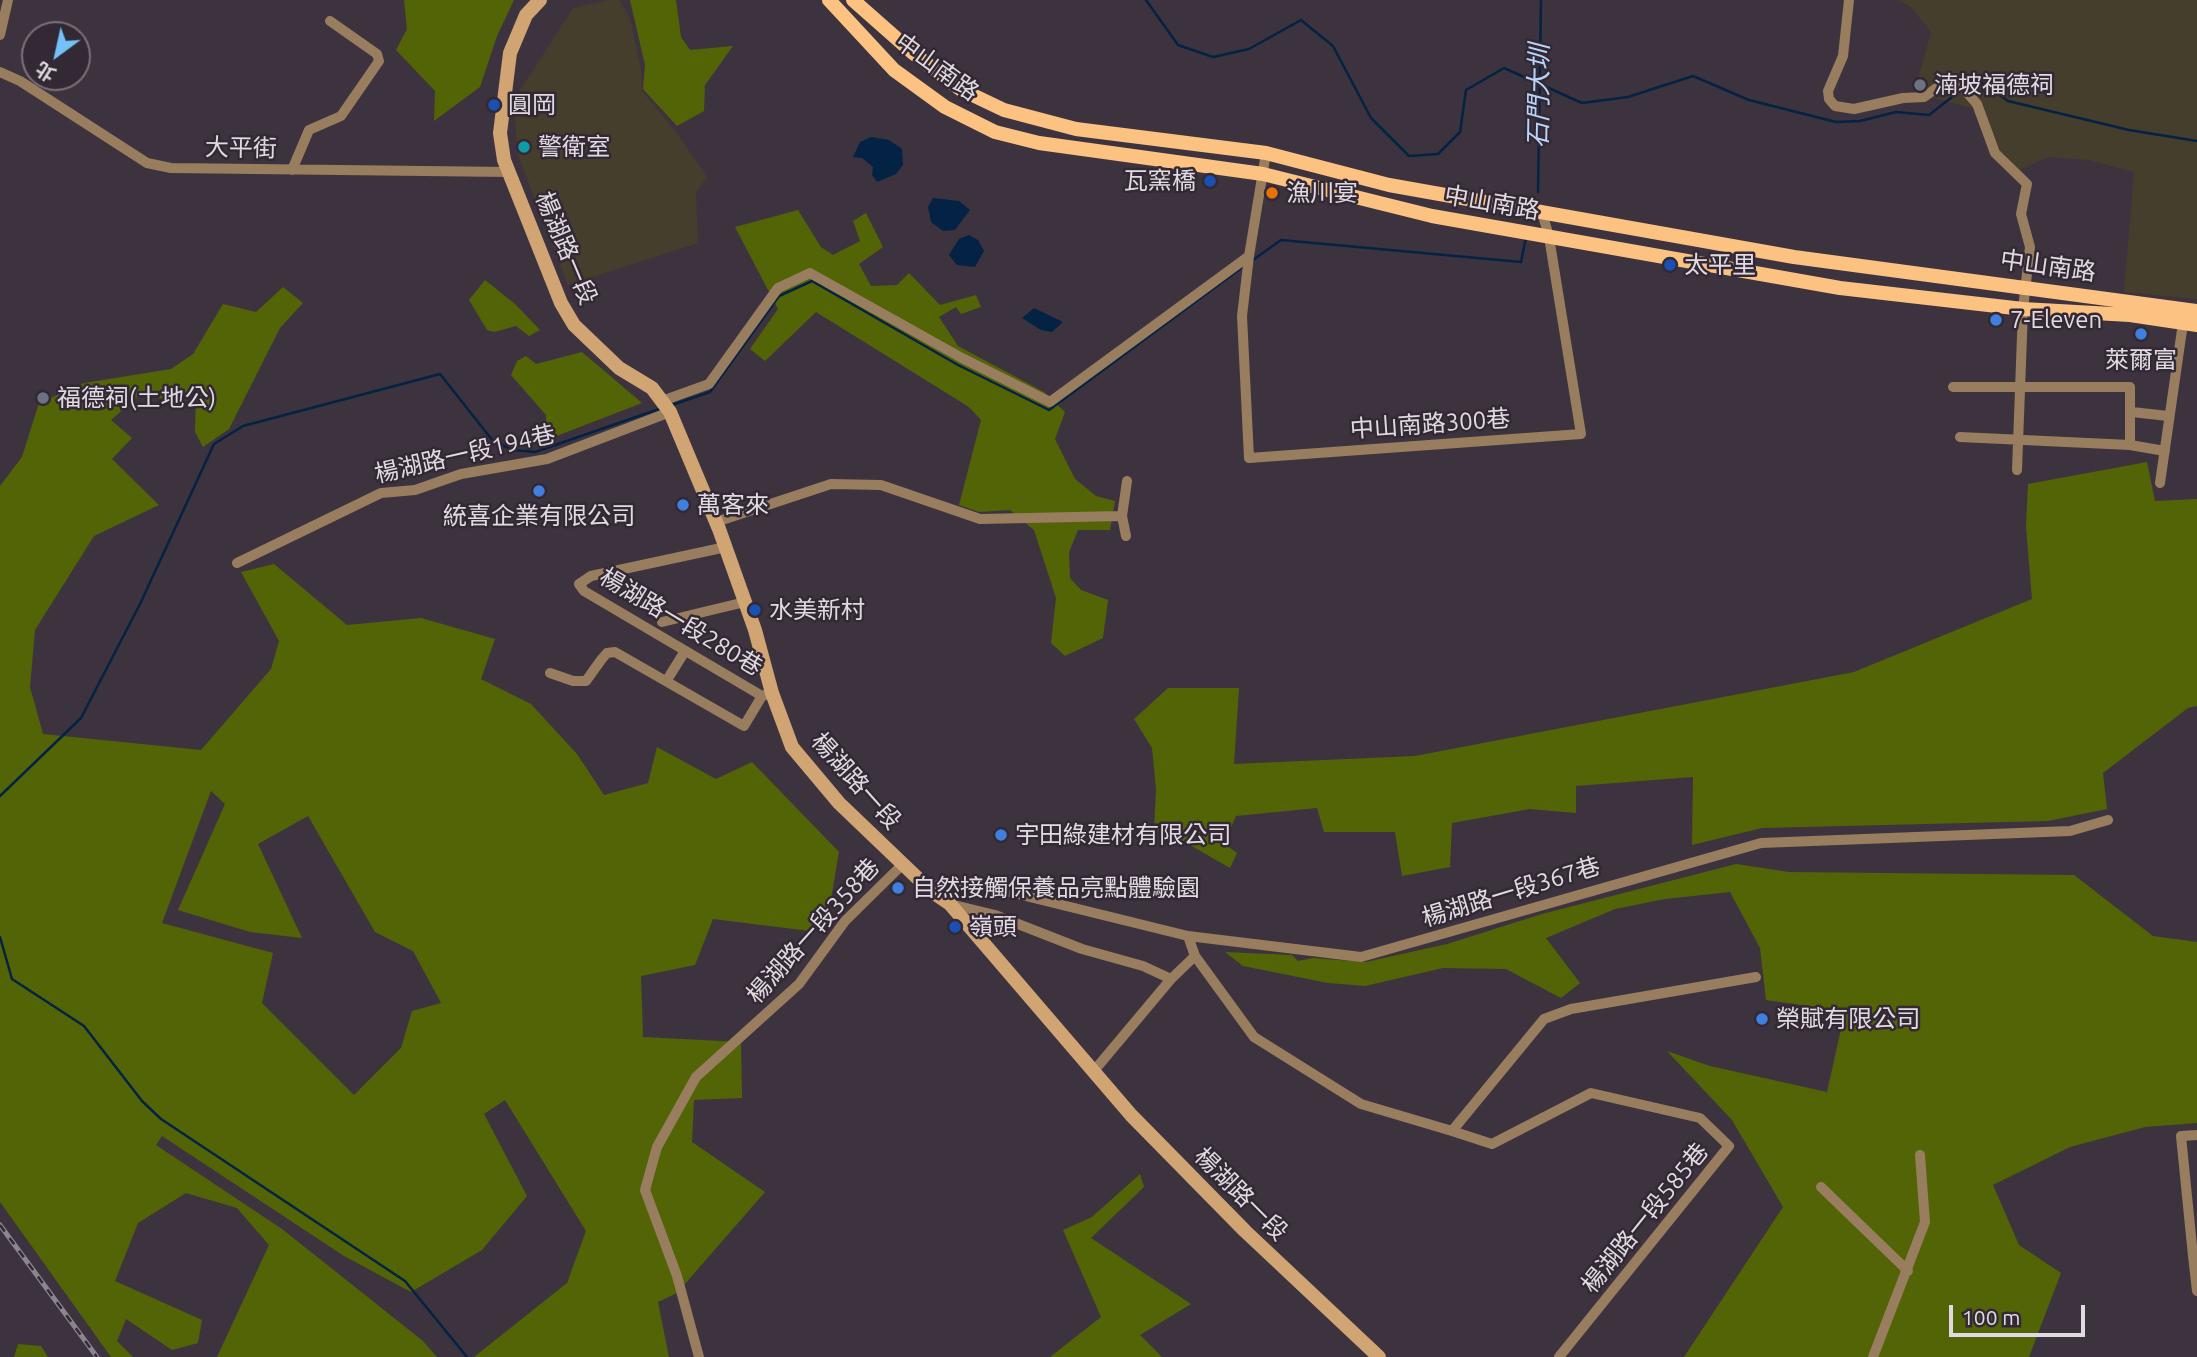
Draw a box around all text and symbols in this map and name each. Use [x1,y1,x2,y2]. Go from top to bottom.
north arrow [21,21,91,91]
street label: 中山南路 [890,27,984,107]
water label: 石門大圳 [1522,44,1556,148]
text: 北 [32,58,60,86]
place label: 湳坡福德祠 [1934,71,2054,99]
marker: 湳坡福德祠 [1912,77,1928,93]
place label: 圓岡 [508,91,556,119]
marker: 圓岡 [486,97,502,113]
street label: 大平街 [205,133,277,163]
place label: 警衛室 [538,133,610,161]
marker: 警衛室 [516,139,532,155]
place label: 瓦窯橋 [1124,167,1196,195]
marker: 瓦窯橋 [1202,173,1218,189]
place label: 漁川宴 [1286,179,1358,207]
street label: 中山南路 [1442,180,1542,226]
marker: 漁川宴 [1264,185,1280,201]
street label: 楊湖路一段 [529,187,603,309]
street label: 中山南路 [1998,245,2098,287]
place label: 太平里 [1684,251,1756,279]
marker: 太平里 [1662,257,1678,273]
place label: 7-Eleven [2010,306,2102,334]
marker: 7-Eleven [1988,312,2004,328]
marker: 萊爾富 [2133,326,2149,342]
place label: 萊爾富 [2105,346,2177,374]
place label: 福德祠(土地公) [57,384,216,412]
marker: 福德祠(土地公) [35,390,51,406]
street label: 中山南路300巷 [1349,404,1511,444]
street label: 楊湖路一段194巷 [372,419,558,489]
marker: 統喜企業有限公司 [531,483,547,499]
place label: 萬客來 [697,491,769,519]
marker: 萬客來 [675,497,691,513]
place label: 統喜企業有限公司 [443,502,635,530]
street label: 楊湖路一段280巷 [594,562,768,682]
place label: 水美新村 [769,596,865,624]
marker: 水美新村 [747,602,763,618]
street label: 楊湖路一段 [805,727,907,835]
place label: 宇田綠建材有限公司 [1015,821,1231,849]
marker: 宇田綠建材有限公司 [993,827,1009,843]
street label: 楊湖路一段367巷 [1419,851,1603,933]
street label: 楊湖路一段358巷 [741,853,885,1009]
place label: 自然接觸保養品亮點體驗園 [912,874,1200,902]
marker: 自然接觸保養品亮點體驗園 [890,880,906,896]
place label: 嶺頭 [969,913,1017,941]
marker: 嶺頭 [947,919,963,935]
place label: 榮賦有限公司 [1776,1005,1920,1033]
marker: 榮賦有限公司 [1754,1011,1770,1027]
street label: 楊湖路一段585巷 [1576,1137,1714,1299]
street label: 楊湖路一段 [1188,1141,1294,1247]
scale bar [1952,1290,2088,1334]
text: 100 m [1962,1305,2020,1329]

